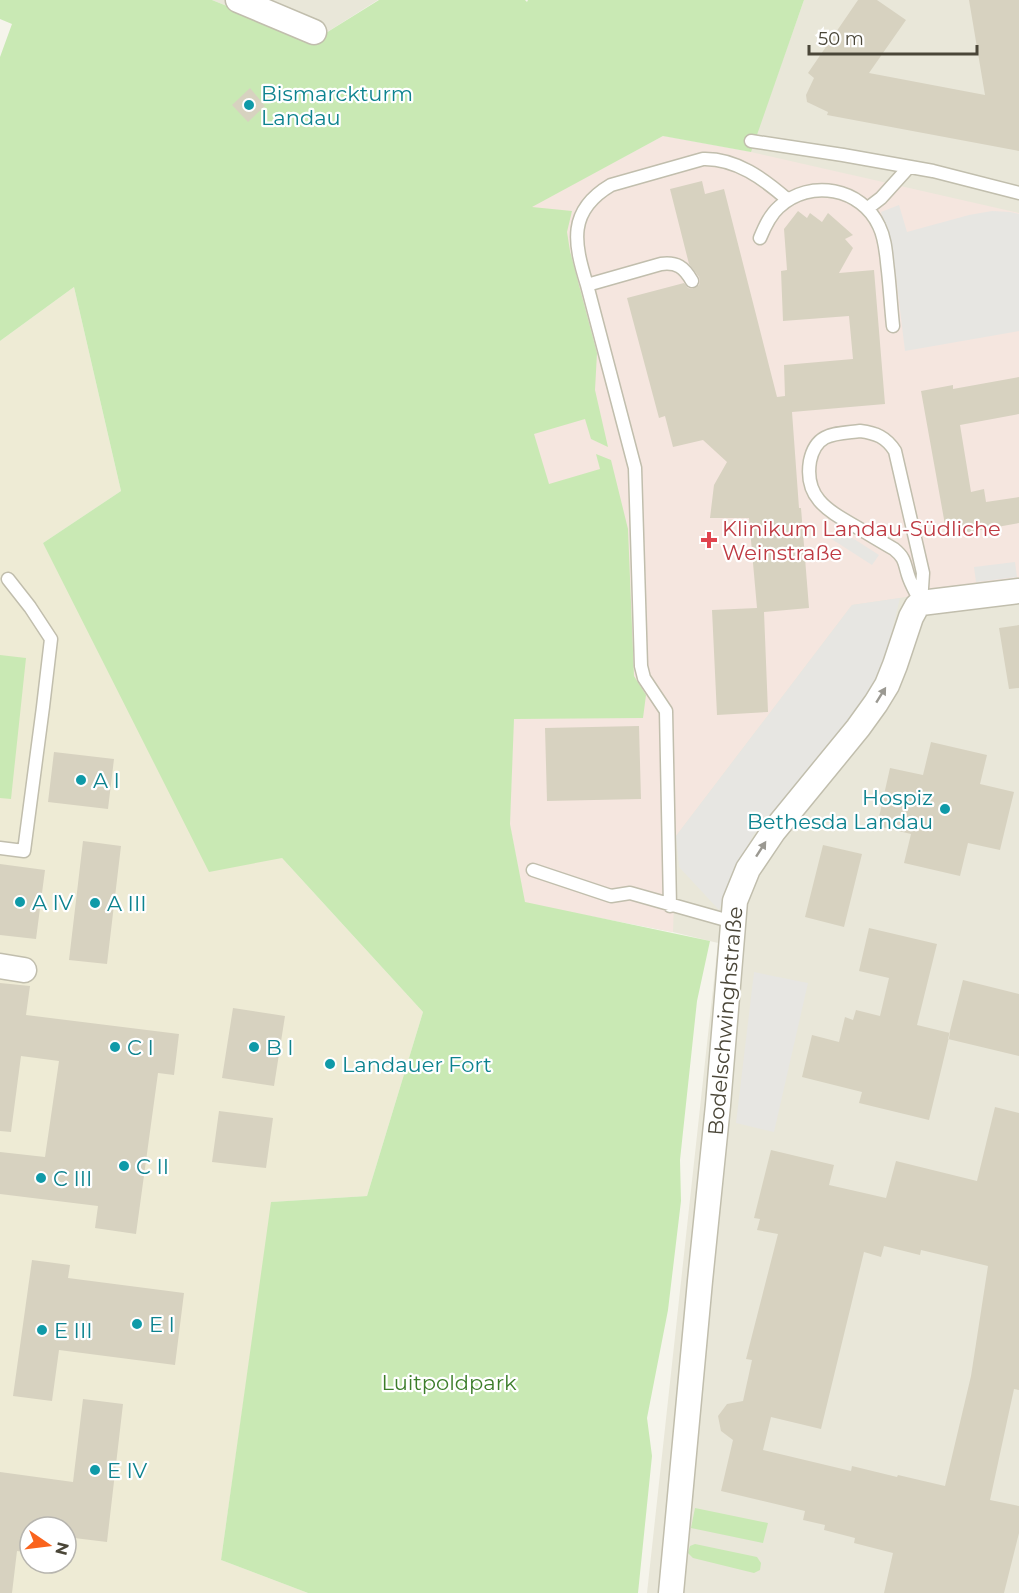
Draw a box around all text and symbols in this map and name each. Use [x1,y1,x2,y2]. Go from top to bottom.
scale bar [809,18,977,56]
text: 50 m [818,28,864,50]
place label: Bismarckturm Landau [261,81,413,130]
marker: Bismarckturm Landau [242,98,256,112]
place label: Klinikum Landau-Südliche Weinstraße [722,516,1001,565]
marker: Klinikum Landau-Südliche Weinstraße [700,531,718,549]
one-way arrow [875,687,886,703]
place label: A I [93,768,120,793]
marker: A I [74,773,88,787]
place label: Hospiz Bethesda Landau [747,785,933,834]
marker: Hospiz Bethesda Landau [938,802,952,816]
one-way arrow [755,841,766,857]
place label: A IV [32,890,74,915]
place label: A III [107,891,147,916]
marker: A IV [13,895,27,909]
marker: A III [88,896,102,910]
street label: Bodelschwinghstraße [703,905,747,1137]
place label: C I [127,1035,154,1060]
place label: B I [266,1035,294,1060]
marker: C I [108,1040,122,1054]
marker: B I [247,1040,261,1054]
place label: Landauer Fort [342,1052,492,1077]
marker: Landauer Fort [323,1057,337,1071]
place label: C II [136,1154,169,1179]
marker: C II [117,1159,131,1173]
place label: C III [53,1166,92,1191]
marker: C III [34,1171,48,1185]
place label: E I [149,1312,175,1337]
marker: E I [130,1317,144,1331]
place label: E III [54,1318,93,1343]
marker: E III [35,1323,49,1337]
park label: Luitpoldpark [382,1370,517,1395]
place label: E IV [107,1458,148,1483]
marker: E IV [88,1463,102,1477]
north arrow [18,1515,78,1575]
text: N [51,1540,73,1557]

